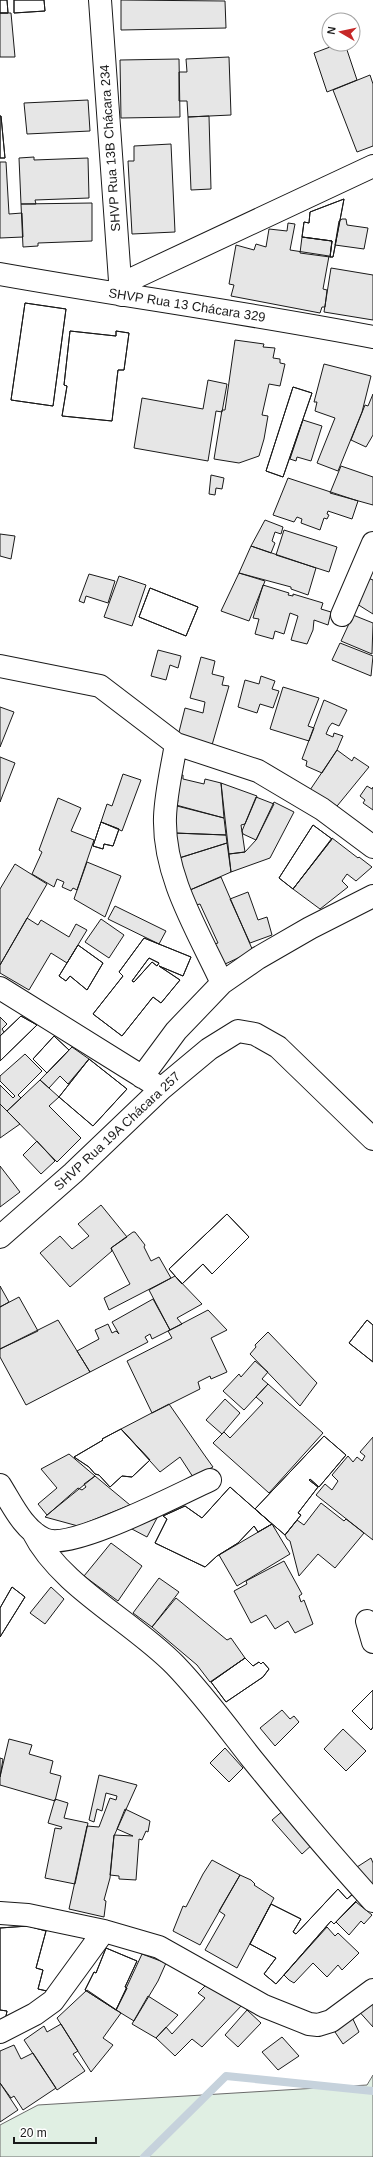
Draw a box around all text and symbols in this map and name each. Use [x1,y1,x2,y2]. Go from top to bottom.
north arrow [321,12,361,52]
text: N [325,26,338,35]
street label: SHVP Rua 13B Chácara 234 [97,64,123,232]
street label: SHVP Rua 13 Chácara 329 [107,285,267,325]
street label: SHVP Rua 19A Chácara 257 [51,1069,183,1193]
scale bar [14,2119,96,2145]
text: 20 m [20,2126,47,2140]

